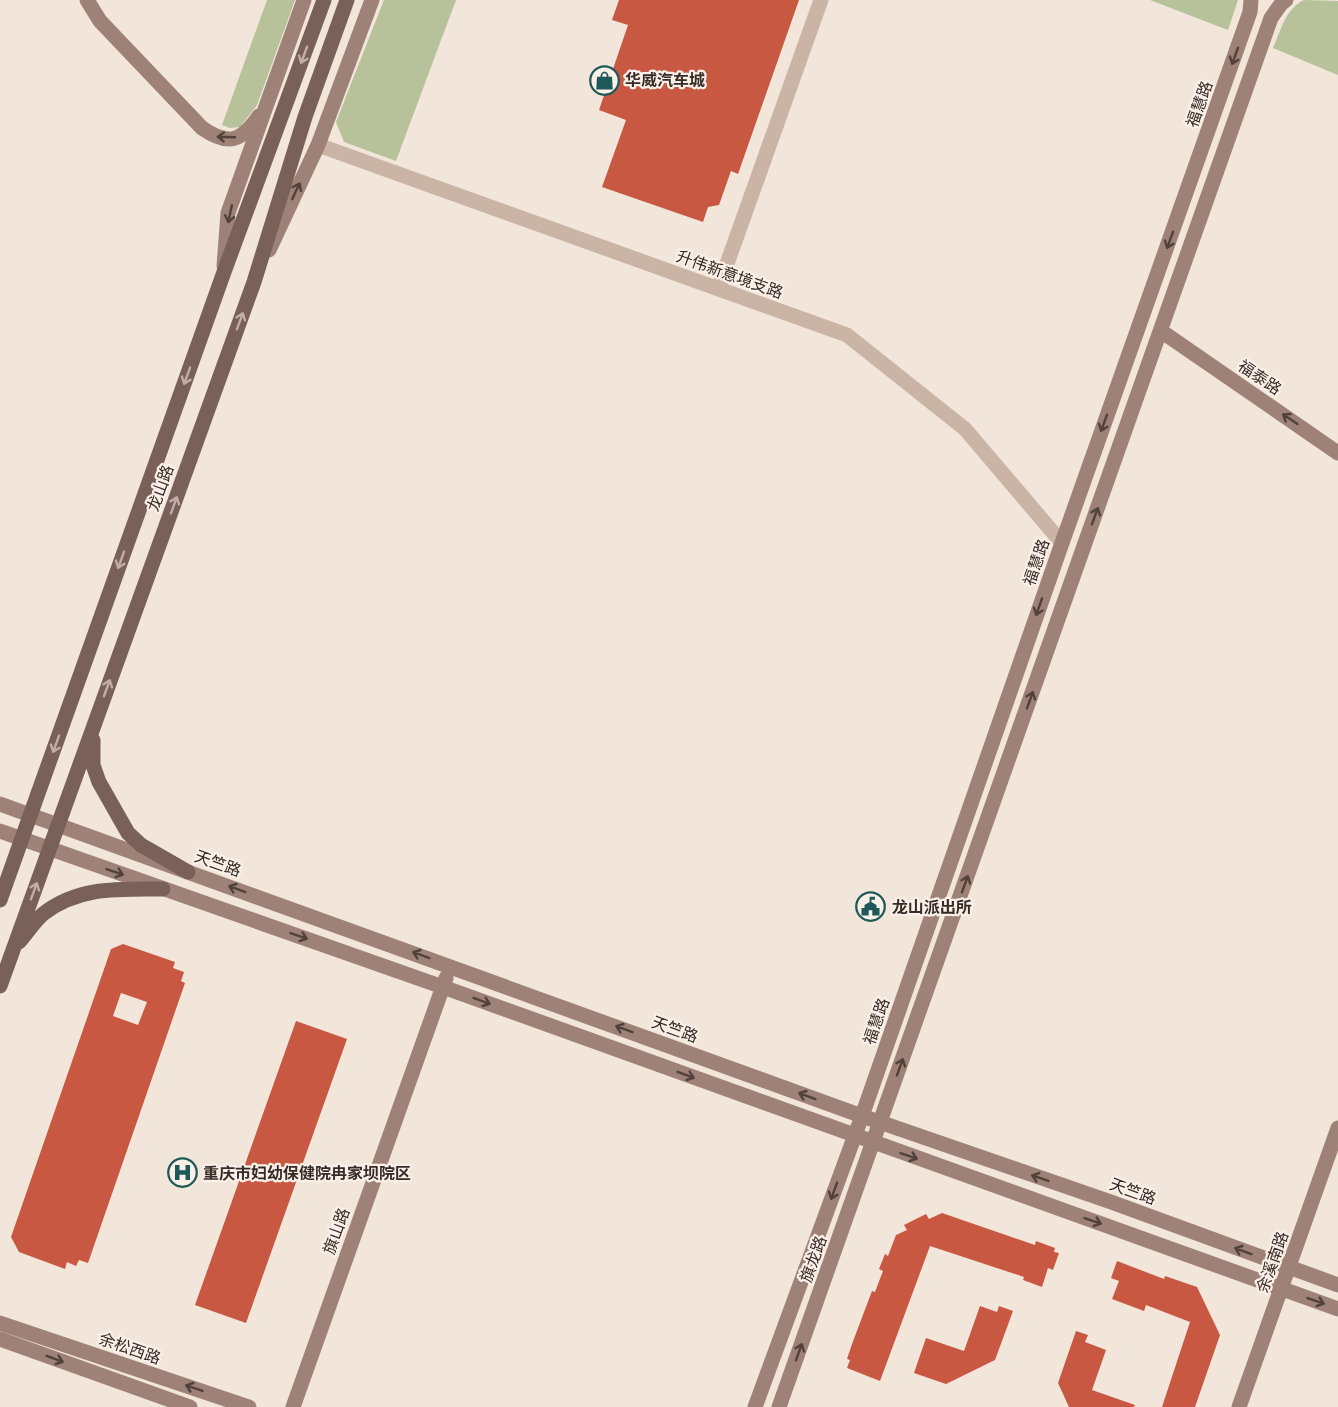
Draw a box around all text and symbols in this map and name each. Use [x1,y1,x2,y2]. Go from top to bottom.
one-way arrow [298,45,309,64]
one-way arrow [1228,46,1239,65]
shop icon: 华威汽车城 [588,64,620,96]
place label: 华威汽车城 [625,71,705,90]
street label: 福慧路 [1182,78,1217,130]
one-way arrow [216,132,236,143]
one-way arrow [291,183,303,201]
one-way arrow [224,203,235,223]
one-way arrow [1163,230,1174,248]
street label: 升伟新意境支路 [674,246,786,303]
one-way arrow [235,313,246,331]
street label: 福泰路 [1235,356,1285,399]
one-way arrow [180,366,191,385]
one-way arrow [1098,413,1109,432]
one-way arrow [1281,413,1298,426]
street label: 龙山路 [143,462,178,514]
one-way arrow [169,496,180,515]
one-way arrow [1091,507,1102,526]
street label: 福慧路 [1020,536,1053,588]
one-way arrow [115,550,126,569]
one-way arrow [1033,597,1044,616]
one-way arrow [103,679,114,698]
one-way arrow [1026,691,1037,710]
one-way arrow [50,734,61,752]
street label: 天竺路 [192,846,244,881]
one-way arrow [105,867,124,878]
one-way arrow [961,875,972,893]
one-way arrow [29,882,40,901]
one-way arrow [228,883,247,894]
public building icon: 龙山派出所 [855,891,887,923]
place label: 龙山派出所 [892,898,972,917]
one-way arrow [289,932,308,943]
one-way arrow [412,949,430,960]
street label: 福慧路 [860,995,893,1047]
one-way arrow [473,997,491,1008]
street label: 天竺路 [649,1012,701,1047]
one-way arrow [615,1023,633,1034]
one-way arrow [895,1058,906,1077]
one-way arrow [676,1070,694,1081]
one-way arrow [798,1090,817,1101]
one-way arrow [899,1151,918,1162]
hospital icon: 重庆市妇幼保健院冉家坝院区 [166,1157,198,1189]
place label: 重庆市妇幼保健院冉家坝院区 [203,1164,411,1183]
one-way arrow [1031,1171,1050,1182]
street label: 天竺路 [1107,1174,1159,1209]
one-way arrow [828,1181,839,1200]
street label: 旗山路 [319,1205,354,1257]
one-way arrow [1083,1216,1102,1227]
street label: 余溪南路 [1253,1229,1292,1295]
street label: 旗龙路 [796,1233,831,1285]
one-way arrow [1235,1244,1253,1255]
one-way arrow [1306,1297,1325,1308]
street label: 余松西路 [96,1329,163,1368]
one-way arrow [794,1343,805,1362]
one-way arrow [45,1354,64,1365]
one-way arrow [185,1382,204,1393]

